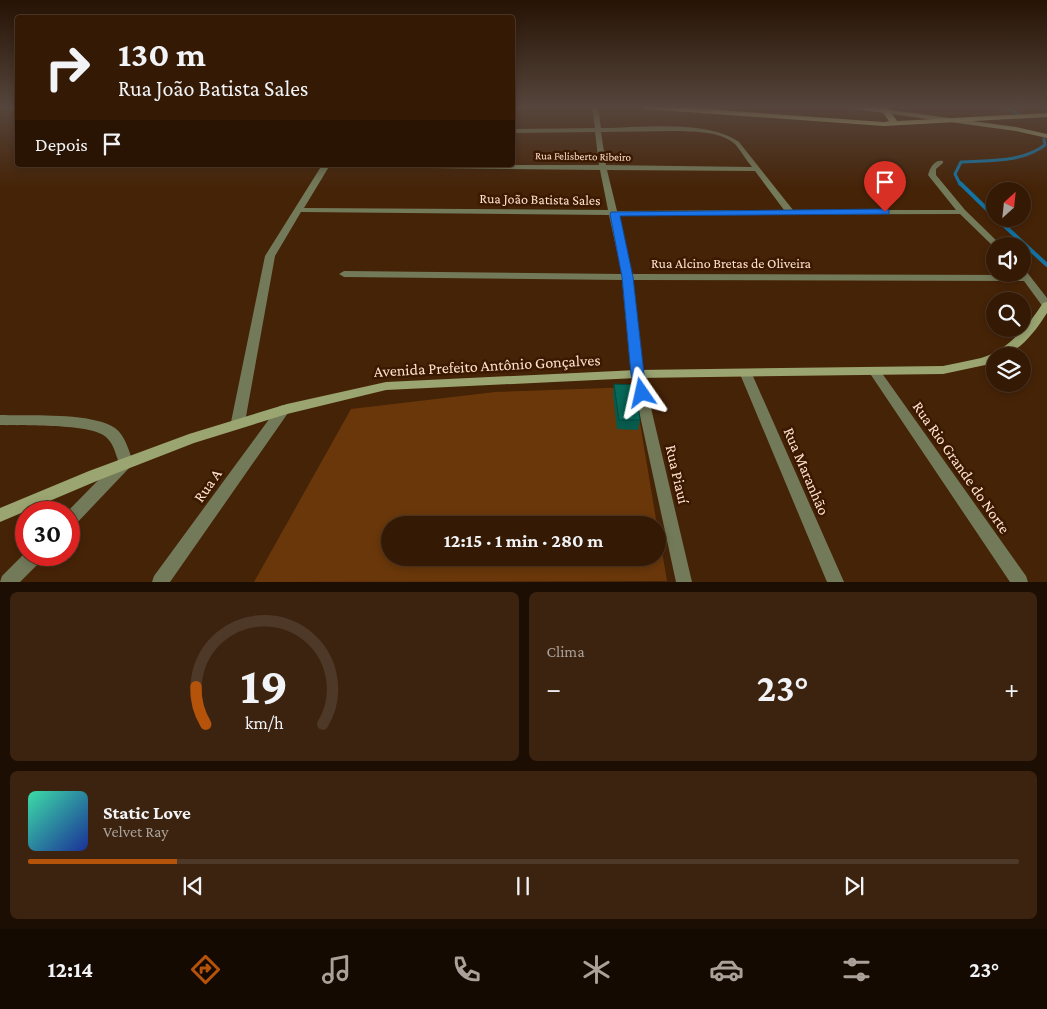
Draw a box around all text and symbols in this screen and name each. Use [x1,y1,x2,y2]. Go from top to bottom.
icon: right [35,35,100,100]
text: 130 m [118,35,206,74]
text: Rua João Batista Sales [118,76,308,101]
icon: arrive [98,130,126,158]
text: Depois [35,134,88,155]
street label: Rua Felisberto Ribeiro [535,149,632,163]
pin [864,161,906,212]
icon: arrive [871,168,899,196]
north arrow [986,182,1031,228]
map controls [986,182,1031,392]
street label: Rua João Batista Sales [479,190,601,208]
button: sound [986,237,1031,282]
street label: Rua Alcino Bretas de Oliveira [651,255,812,271]
button: search [986,292,1031,337]
button: layers [986,347,1031,392]
street label: Avenida Prefeito Antônio Gonçalves [373,351,601,381]
position arrow [615,366,667,418]
street label: Rua Rio Grande do Norte [910,398,1014,537]
street label: Rua Maranhão [780,425,833,518]
street label: Rua Piauí [662,443,693,506]
street label: Rua A [190,465,225,505]
speed limit sign: 30 [15,501,80,566]
text: 12:15 · 1 min · 280 m [444,530,603,551]
text: Clima [547,643,585,660]
text: 19 [240,656,288,714]
text: 23° [757,667,809,709]
text: − [547,673,561,704]
text: + [1004,673,1019,704]
text: km/h [245,713,284,733]
text: Static Love [103,802,191,823]
text: Velvet Ray [103,823,169,840]
icon: previous [179,872,207,900]
icon: pause [509,872,537,900]
icon: next [840,872,868,900]
icon: directions [188,952,223,987]
icon: music [319,952,354,987]
icon: phone [449,952,484,987]
icon: climate [579,952,614,987]
icon: car [709,952,744,987]
icon: filters [839,952,874,987]
text: 12:14 [48,957,93,982]
text: 23° [969,957,999,982]

